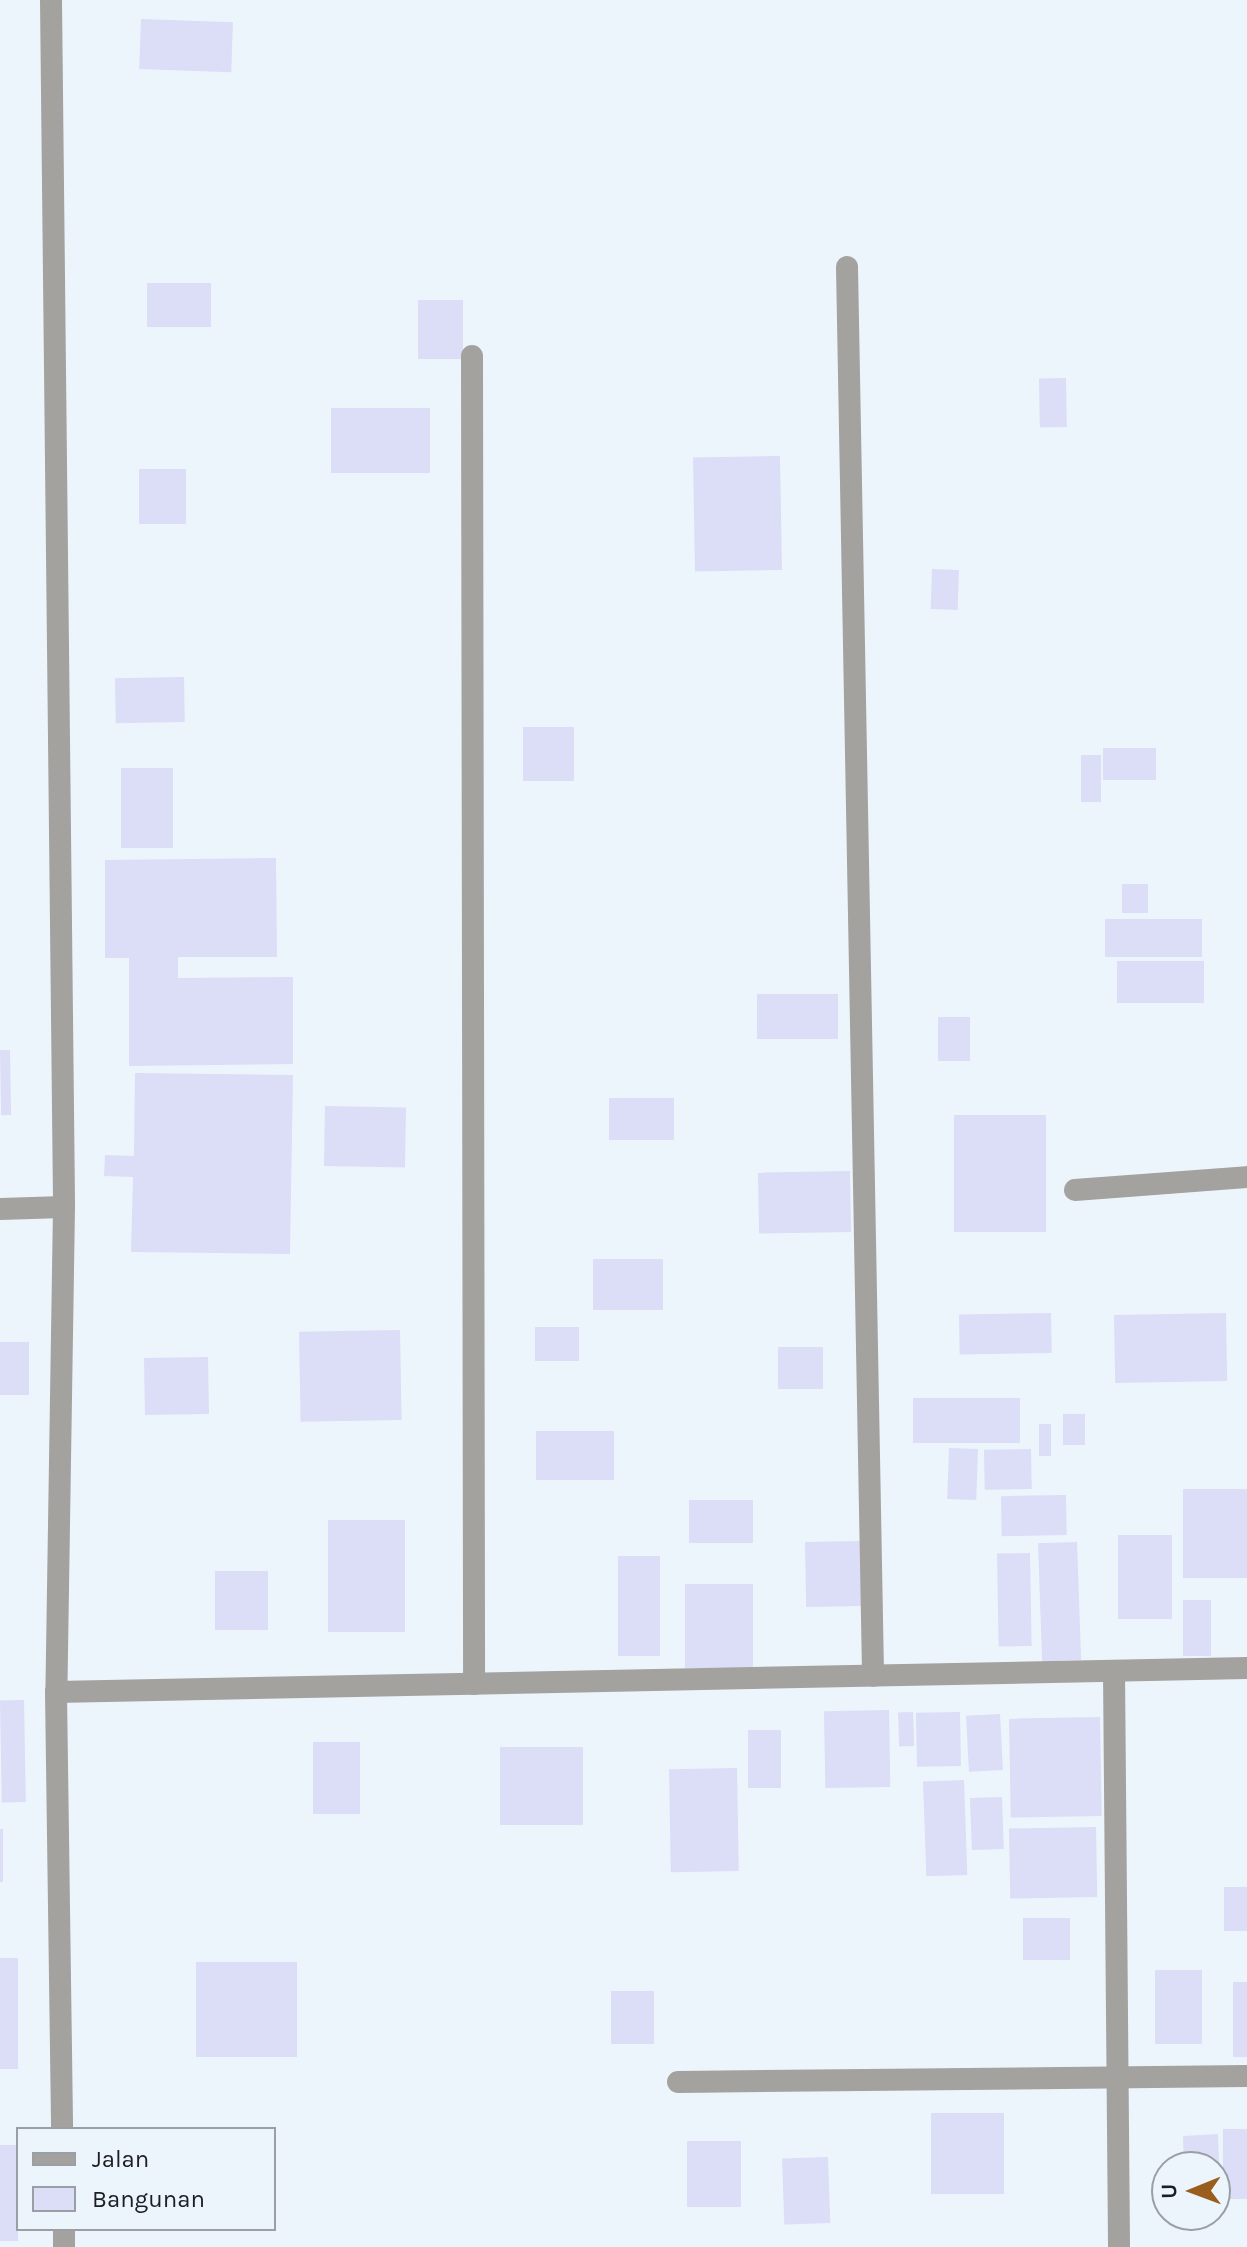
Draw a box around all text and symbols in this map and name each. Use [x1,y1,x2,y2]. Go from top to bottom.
legend [16,2127,276,2231]
text: Jalan [92,2145,149,2173]
north arrow [1151,2151,1231,2231]
text: U [1156,2184,1182,2199]
text: Bangunan [92,2185,205,2213]

